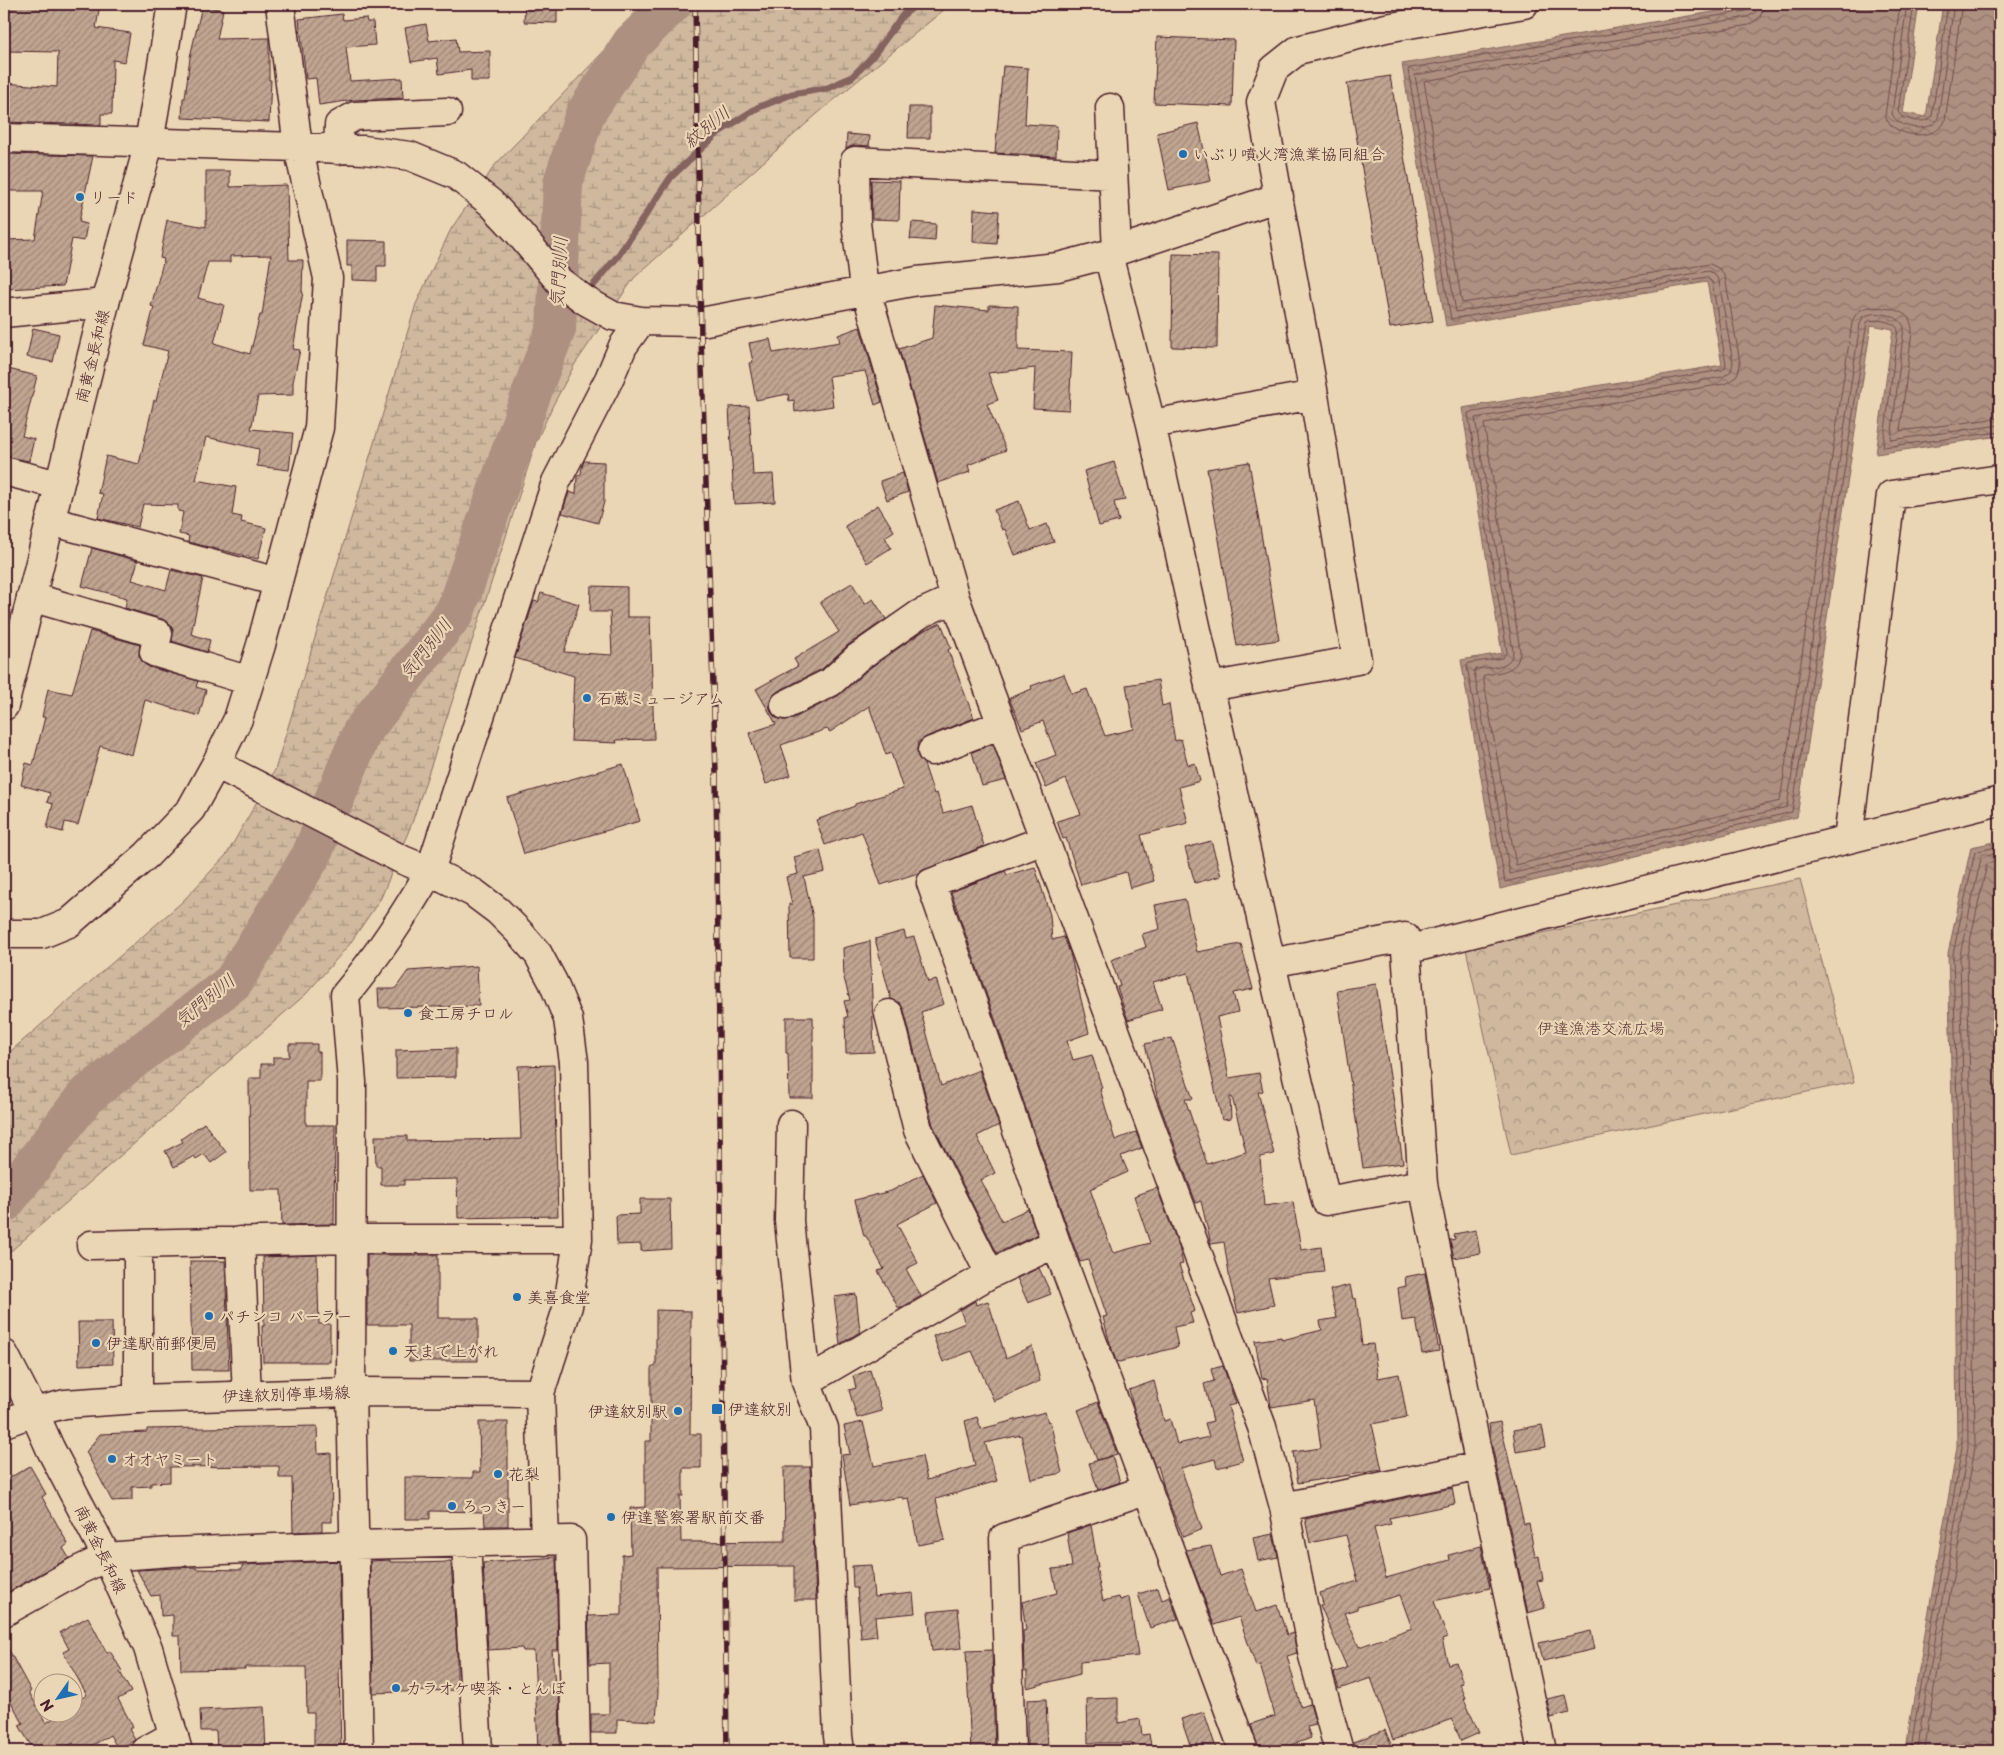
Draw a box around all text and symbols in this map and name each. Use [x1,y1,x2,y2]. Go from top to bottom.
water label: 紋別川 [677,98,736,153]
place label: いぶり噴火湾漁業協同組合 [1193,141,1385,165]
marker: いぶり噴火湾漁業協同組合 [1177,148,1189,160]
place label: リード [90,184,138,208]
marker: リード [74,191,86,203]
water label: 気門別川 [542,235,573,309]
street label: 南黄金長和線 [68,306,114,405]
water label: 気門別川 [392,611,458,685]
place label: 石蔵ミュージアム [597,685,725,709]
marker: 石蔵ミュージアム [581,692,593,704]
water label: 気門別川 [168,966,240,1033]
place label: 食工房チロル [418,1000,514,1024]
marker: 食工房チロル [402,1007,414,1019]
park label: 伊達漁港交流広場 [1537,1015,1665,1039]
place label: 美喜食堂 [527,1284,591,1308]
marker: 美喜食堂 [511,1291,523,1303]
place label: パチンコ パーラー [219,1303,352,1327]
marker: パチンコ パーラー [203,1310,215,1322]
place label: 伊達駅前郵便局 [106,1330,218,1354]
marker: 伊達駅前郵便局 [90,1337,102,1349]
place label: 天まで上がれ [403,1338,499,1362]
marker: 天まで上がれ [387,1345,399,1357]
street label: 伊達紋別停車場線 [222,1379,350,1407]
place label: 伊達紋別 [728,1396,792,1420]
place label: 伊達紋別駅 [588,1398,668,1422]
marker: 伊達紋別 [710,1402,724,1416]
marker: 伊達紋別駅 [672,1405,684,1417]
place label: オオヤミート [122,1446,218,1470]
marker: オオヤミート [106,1453,118,1465]
place label: 花梨 [508,1461,540,1485]
marker: 花梨 [492,1468,504,1480]
place label: ろっきー [462,1493,526,1517]
street label: 南黄金長和線 [70,1500,134,1597]
marker: ろっきー [446,1500,458,1512]
place label: 伊達警察署駅前交番 [621,1504,765,1528]
marker: 伊達警察署駅前交番 [605,1511,617,1523]
north arrow [32,1672,82,1722]
place label: カラオケ喫茶・とんぼ [406,1675,566,1699]
marker: カラオケ喫茶・とんぼ [390,1682,402,1694]
text: N [35,1695,59,1716]

